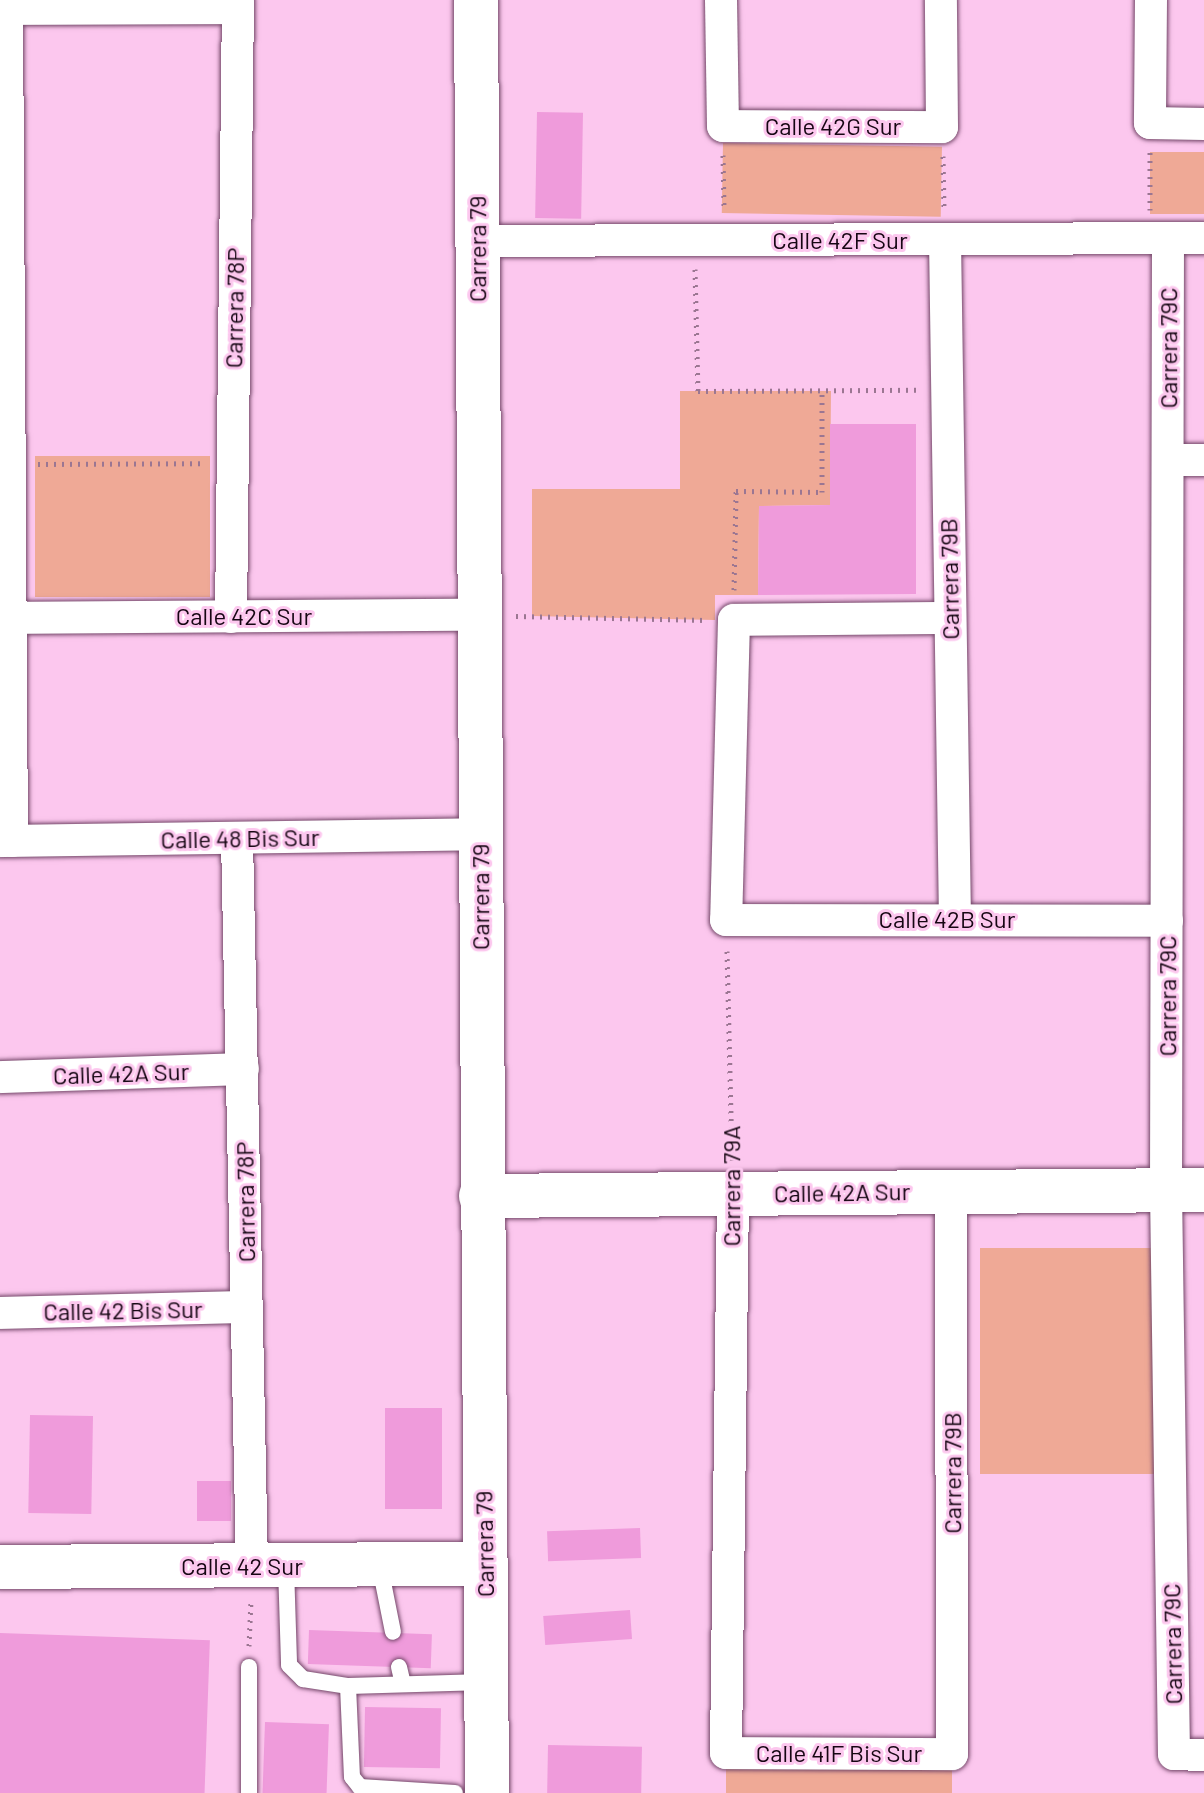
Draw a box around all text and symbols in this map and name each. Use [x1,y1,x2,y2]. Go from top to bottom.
street label: Calle 42G Sur [765,112,901,140]
street label: Carrera 79 [463,196,491,302]
street label: Calle 42F Sur [772,226,908,254]
street label: Carrera 78P [219,247,249,369]
street label: Carrera 79C [1154,288,1182,408]
street label: Carrera 79B [934,518,964,640]
street label: Calle 42C Sur [176,602,312,630]
street label: Calle 48 Bis Sur [160,822,320,854]
street label: Carrera 79 [466,844,494,950]
street label: Calle 42B Sur [879,905,1015,933]
street label: Carrera 79C [1153,936,1181,1056]
street label: Calle 42A Sur [52,1056,190,1090]
street label: Carrera 79A [717,1126,745,1246]
street label: Carrera 78P [230,1141,260,1263]
street label: Calle 42A Sur [774,1176,910,1208]
street label: Calle 42 Bis Sur [43,1294,203,1326]
street label: Carrera 79B [938,1412,966,1534]
street label: Carrera 79 [469,1491,499,1597]
street label: Calle 42 Sur [181,1552,303,1580]
street label: Carrera 79C [1157,1583,1187,1705]
street label: Calle 41F Bis Sur [756,1739,922,1767]

